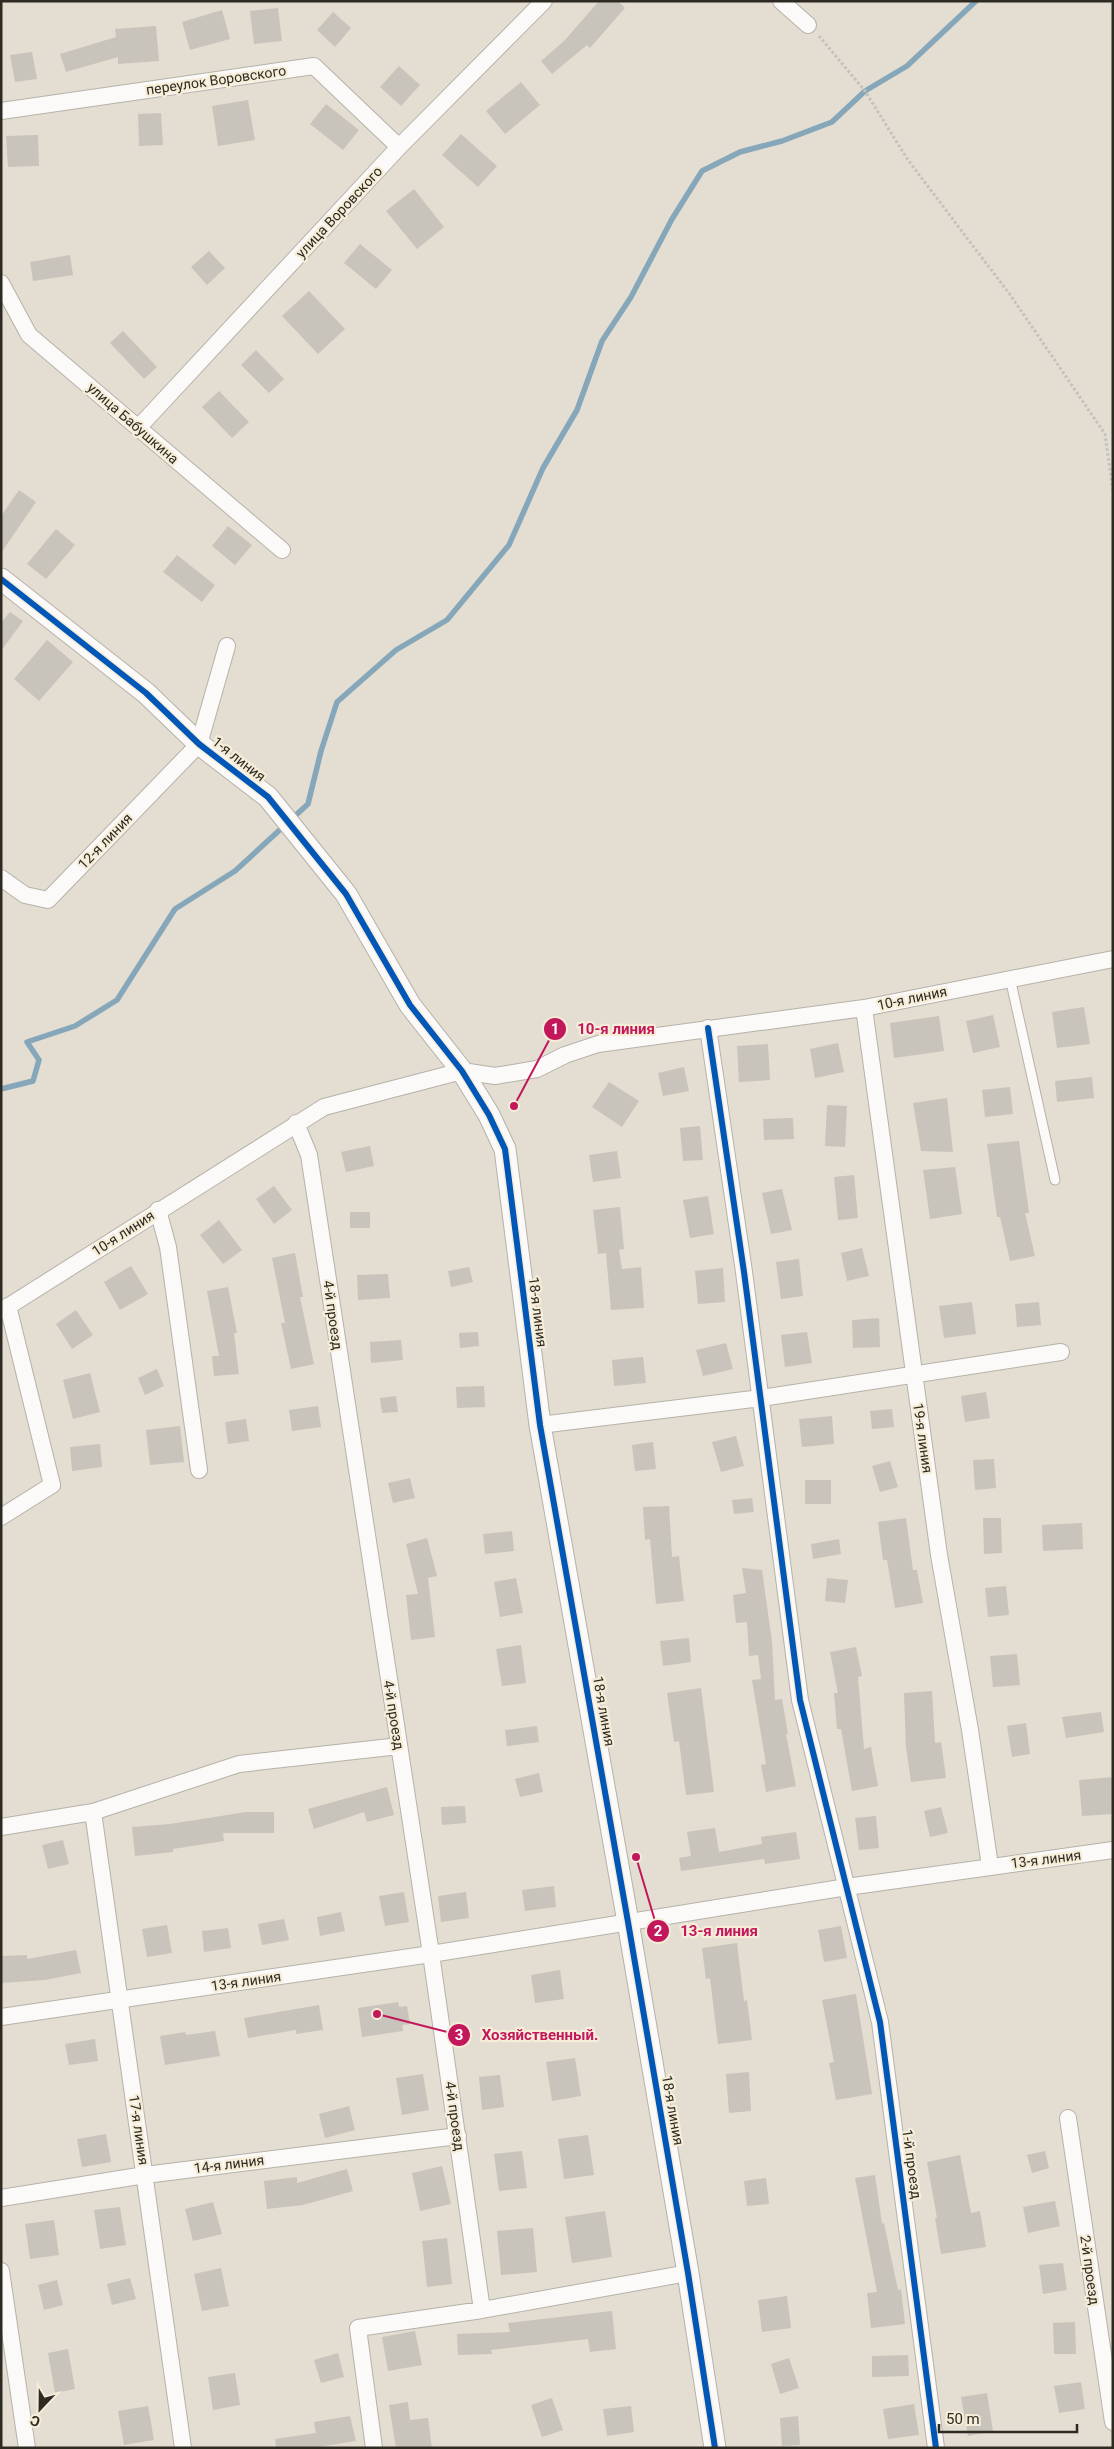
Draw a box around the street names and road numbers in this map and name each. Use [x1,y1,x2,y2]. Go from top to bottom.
street label: переулок Воровского [145,62,287,98]
street label: улица Воровского [293,163,385,261]
street label: улица Бабушкина [84,379,182,467]
street label: 1-я линия [209,733,269,785]
street label: 12-я линия [75,810,135,872]
street label: 10-я линия [876,983,948,1013]
street label: 10-я линия [89,1207,157,1259]
street label: 18-я линия [526,1276,550,1348]
street label: 4-й проезд [320,1279,346,1351]
street label: 19-я линия [910,1402,936,1474]
street label: 18-я линия [590,1675,618,1747]
street label: 4-й проезд [381,1679,407,1751]
street label: 13-я линия [1010,1847,1082,1871]
street label: 13-я линия [210,1968,282,1994]
street label: 18-я линия [659,2074,687,2146]
street label: 4-й проезд [442,2080,468,2152]
street label: 17-я линия [126,2094,152,2166]
street label: 1-й проезд [899,2128,925,2200]
street label: 14-я линия [193,2152,265,2176]
street label: 2-й проезд [1077,2234,1103,2306]

